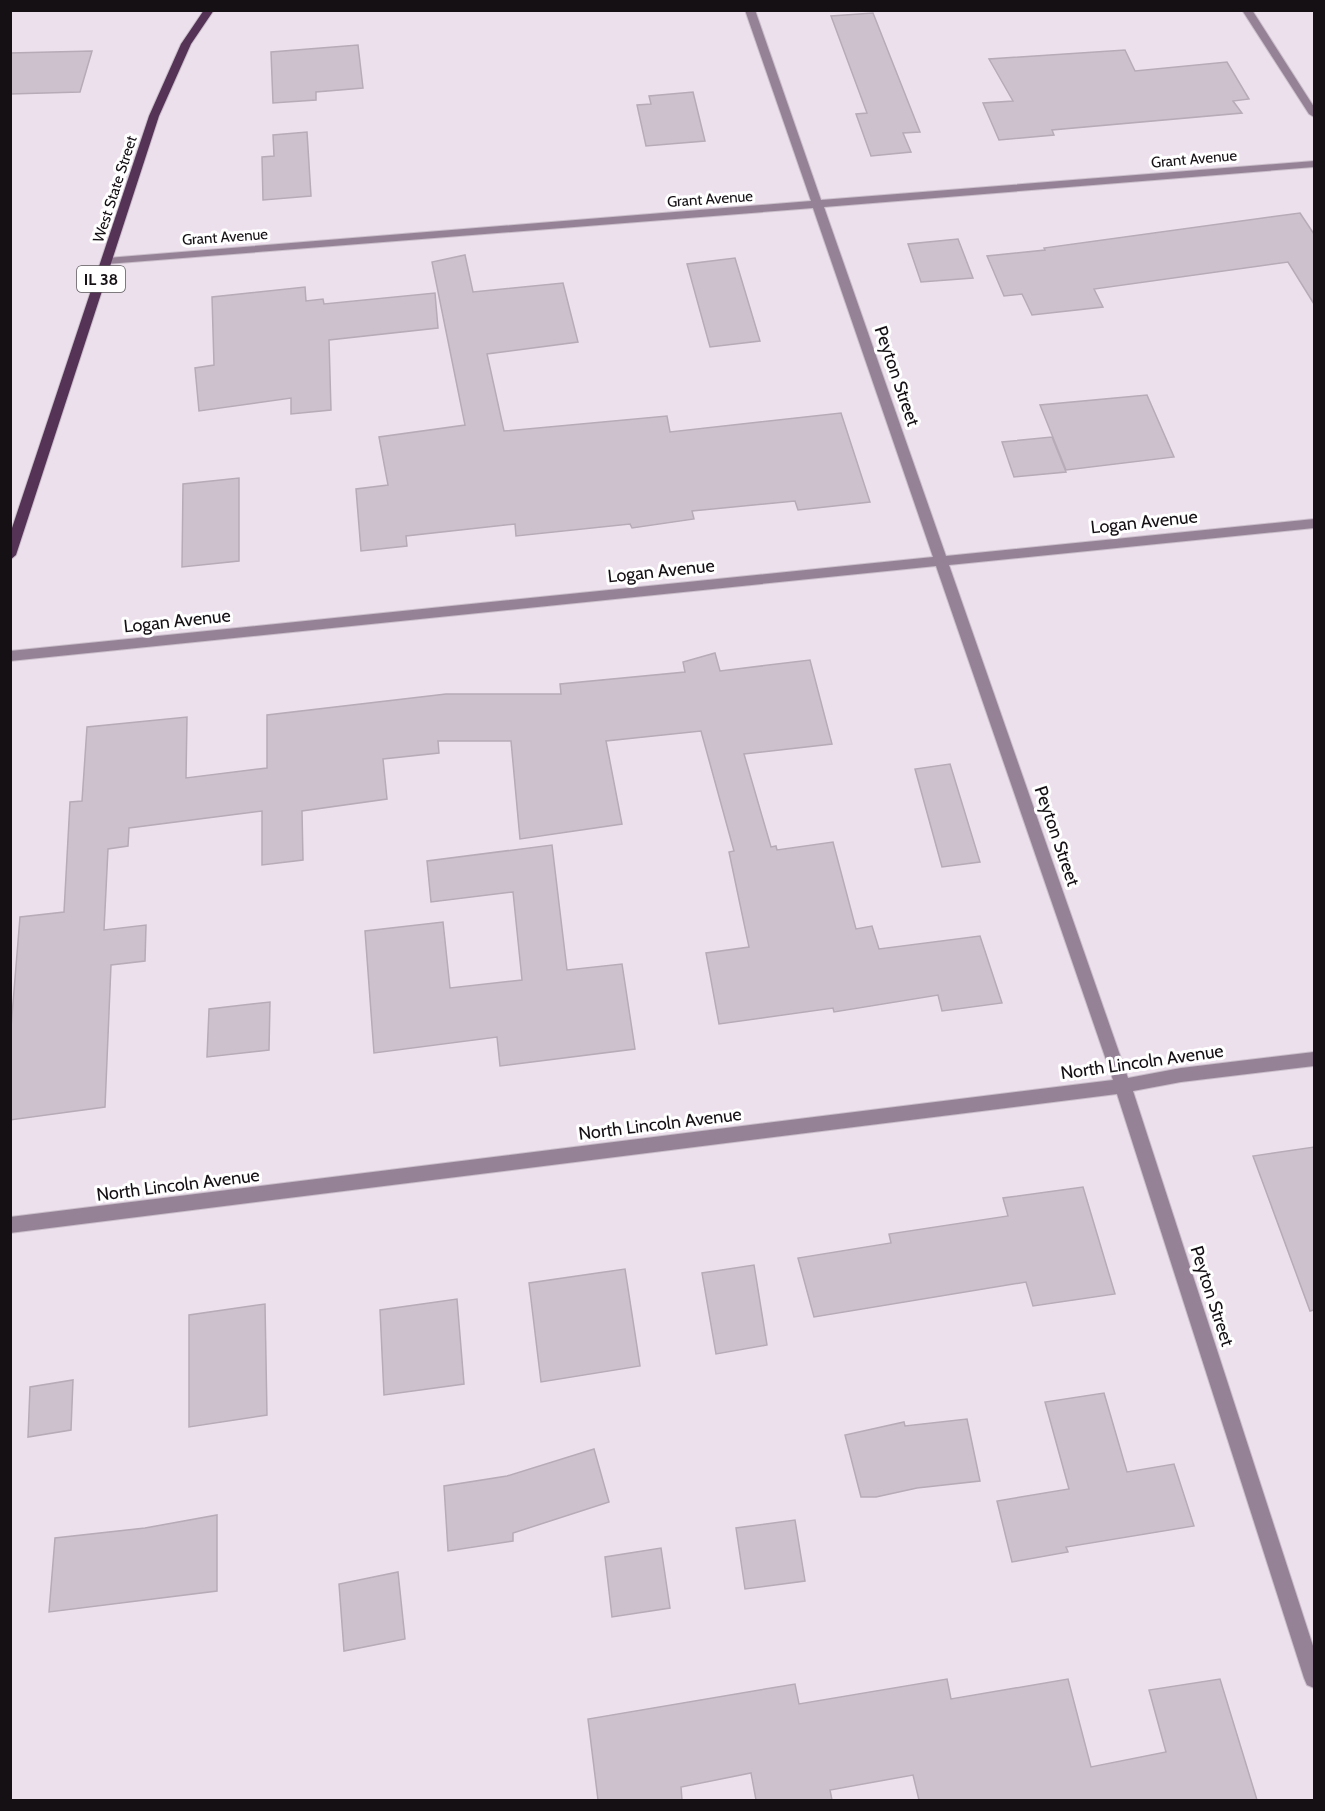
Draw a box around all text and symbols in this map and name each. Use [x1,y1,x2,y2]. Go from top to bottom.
street label: West State Street [89,133,141,245]
street label: Grant Avenue [1150,146,1238,172]
street label: Grant Avenue [666,187,754,211]
street label: Grant Avenue [181,225,269,249]
road number: IL 38 [77,266,125,292]
street label: Peyton Street [870,323,924,429]
street label: Logan Avenue [1089,505,1199,539]
street label: Logan Avenue [606,554,716,588]
street label: Logan Avenue [122,604,232,638]
street label: Peyton Street [1030,783,1084,889]
street label: North Lincoln Avenue [1059,1040,1225,1084]
street label: North Lincoln Avenue [577,1103,743,1145]
street label: North Lincoln Avenue [95,1164,261,1206]
street label: Peyton Street [1185,1243,1239,1349]

